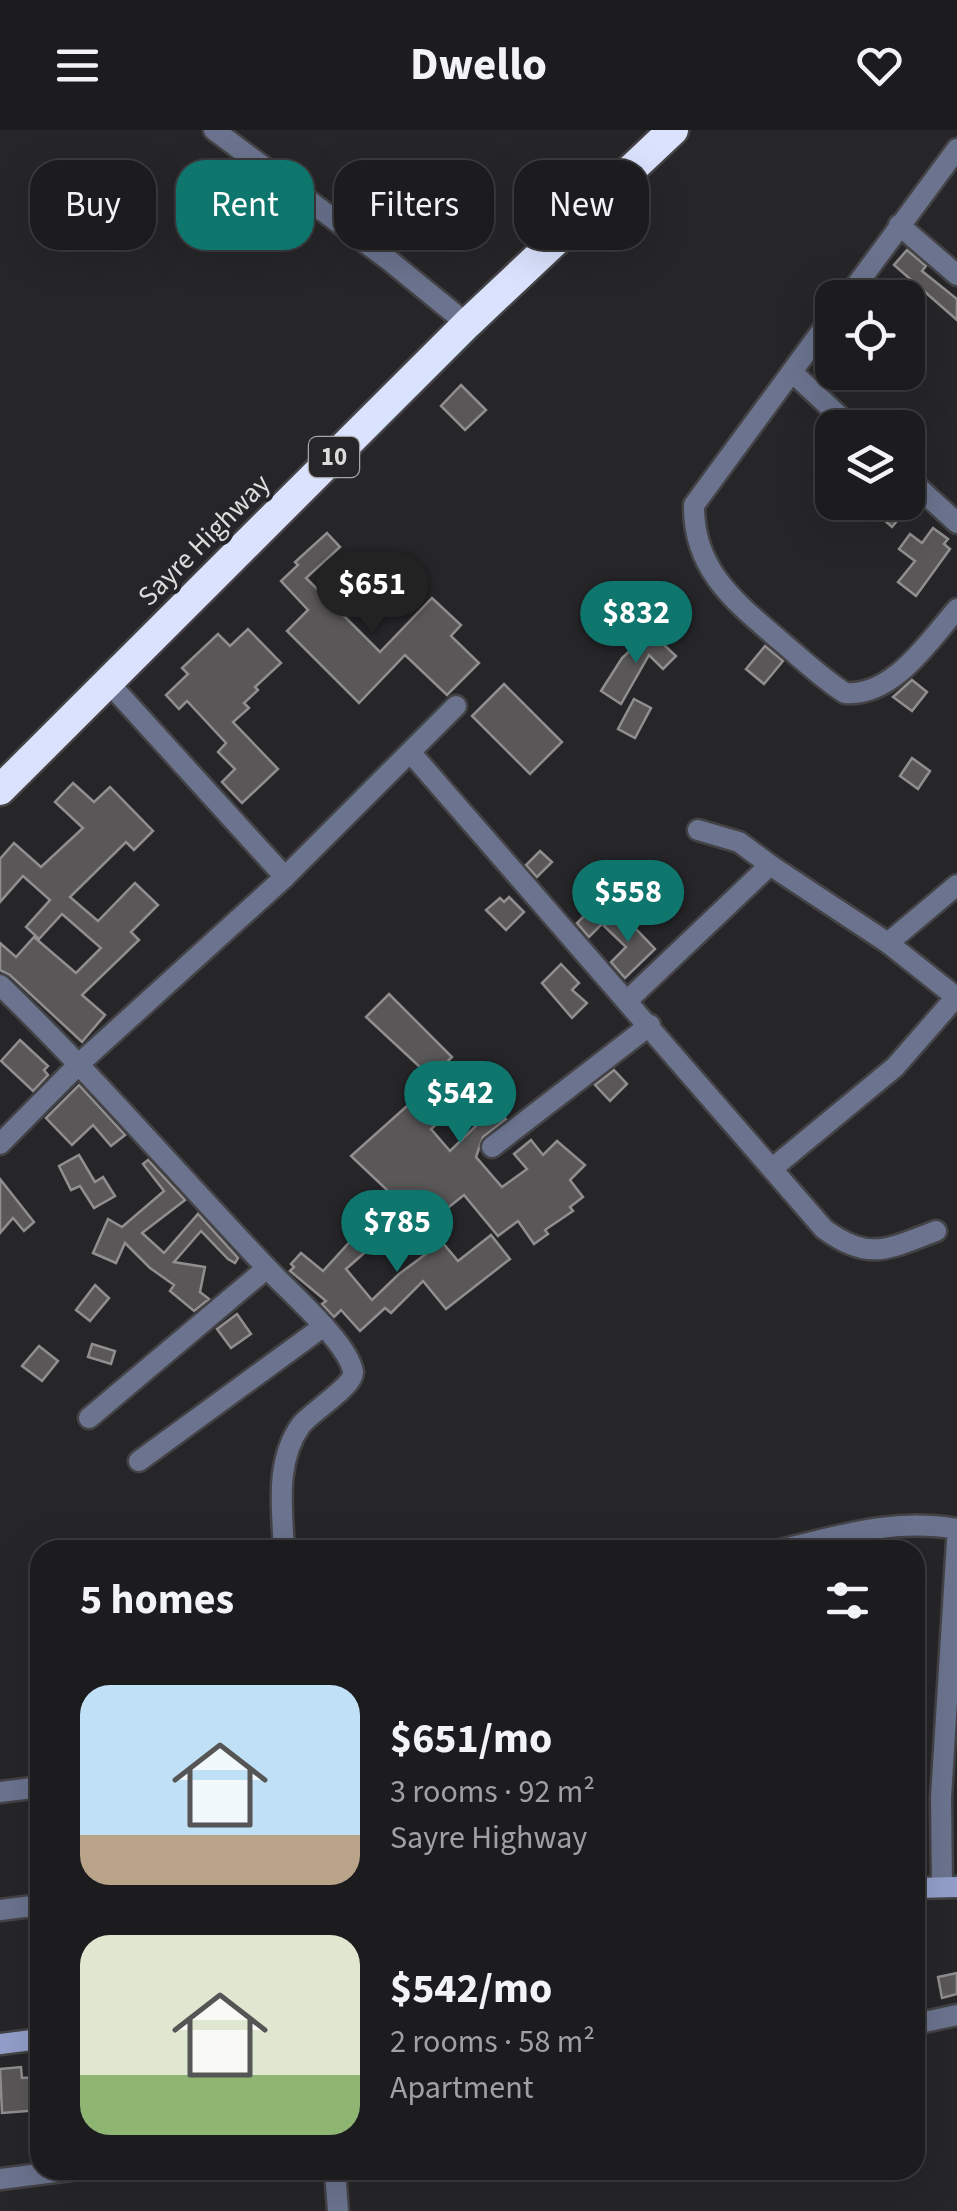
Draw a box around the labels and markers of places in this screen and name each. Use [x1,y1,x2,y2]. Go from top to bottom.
pin: $651 [313,552,431,637]
pin: $832 [577,581,695,666]
pin: $558 [569,860,687,945]
pin: $542 [401,1061,519,1146]
pin: $785 [338,1190,456,1275]

